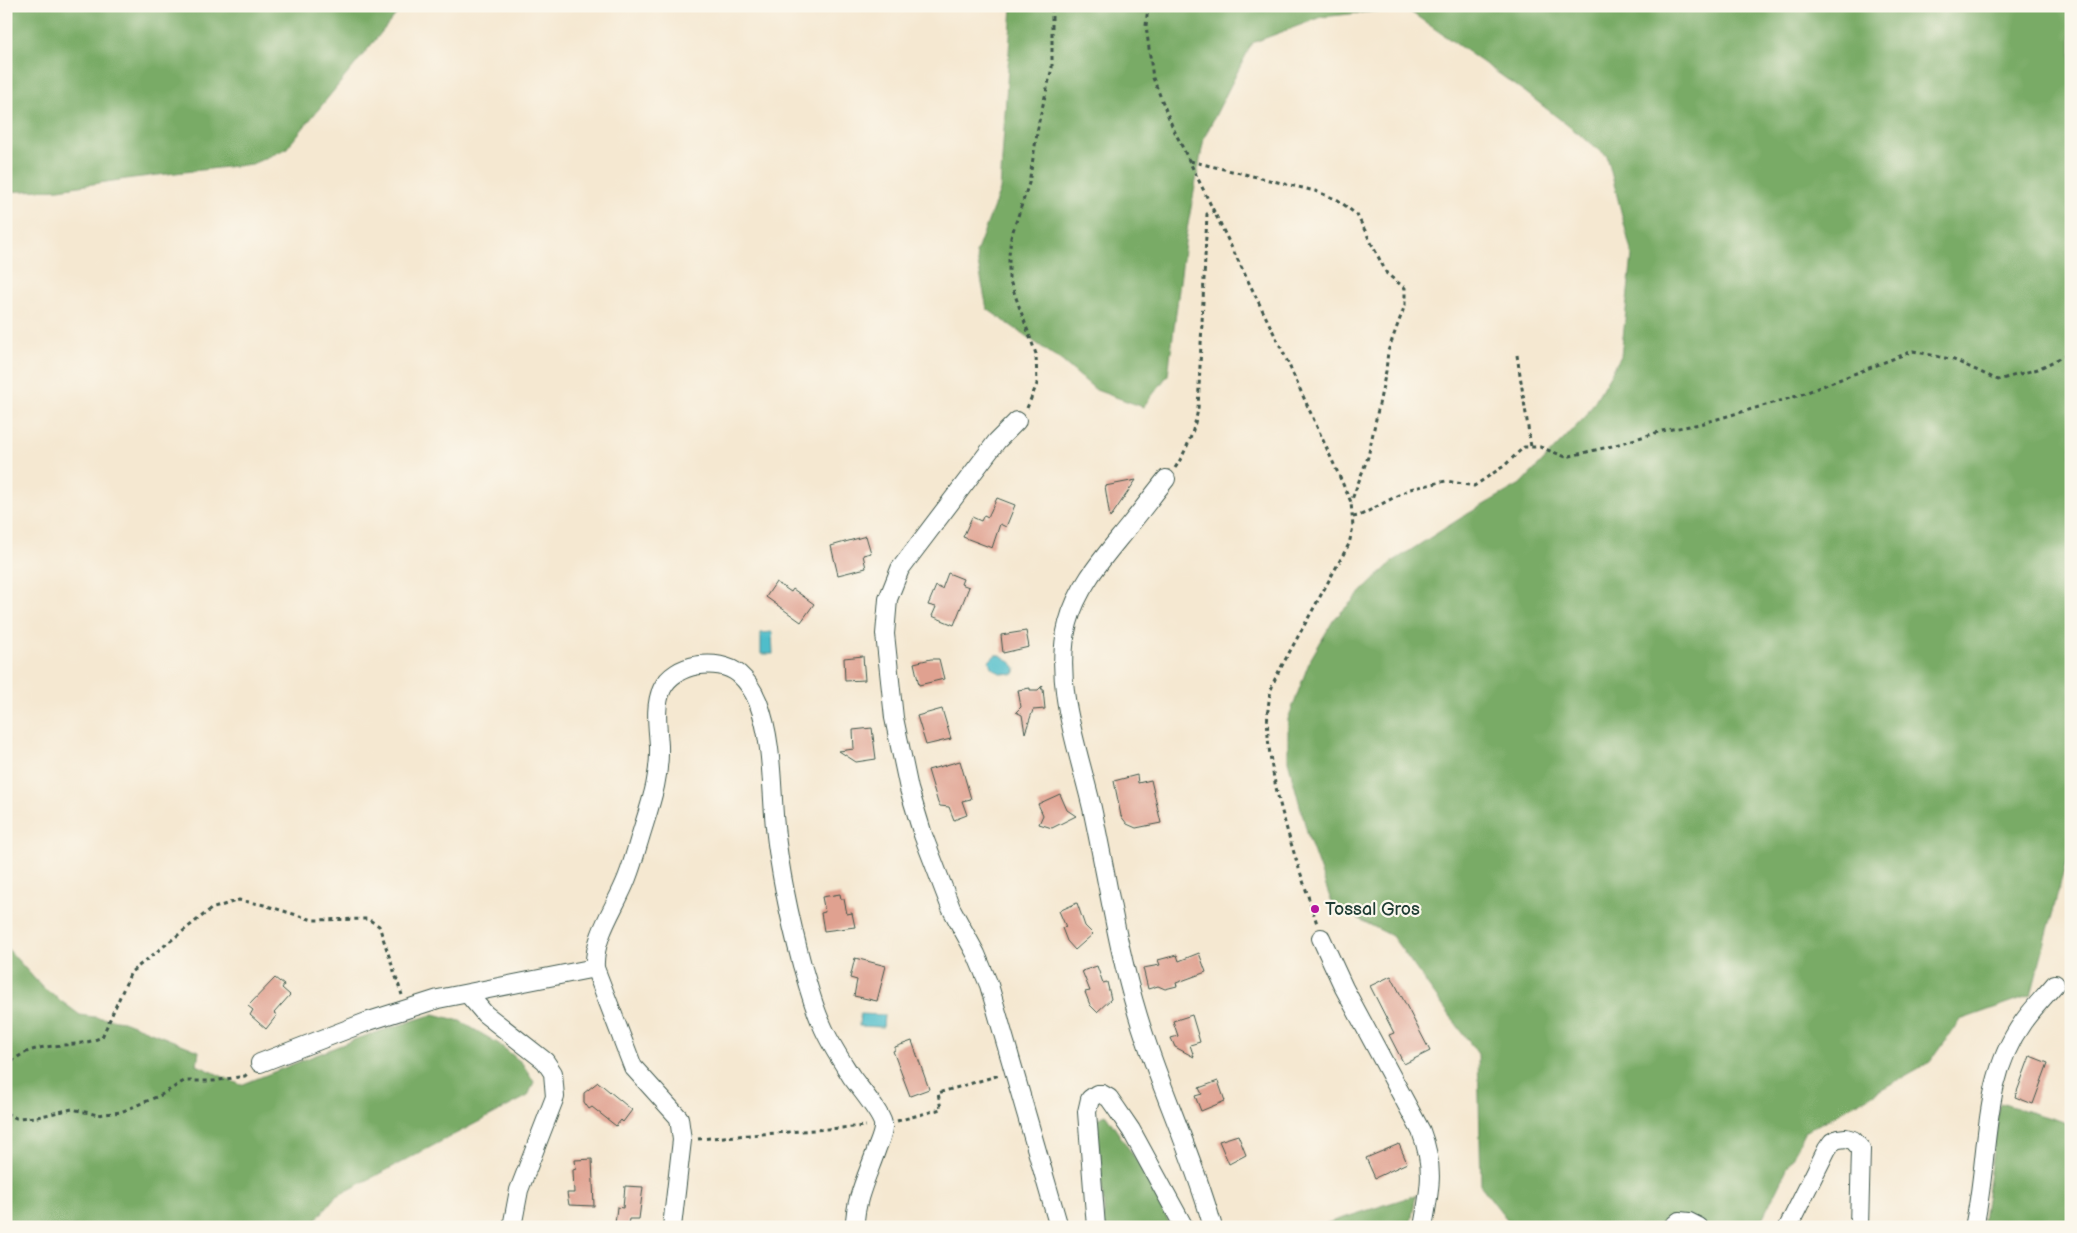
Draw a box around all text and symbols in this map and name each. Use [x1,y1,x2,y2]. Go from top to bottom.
place label: Tossal Gros [1325,899,1420,920]
marker: Tossal Gros [1309,903,1321,915]

